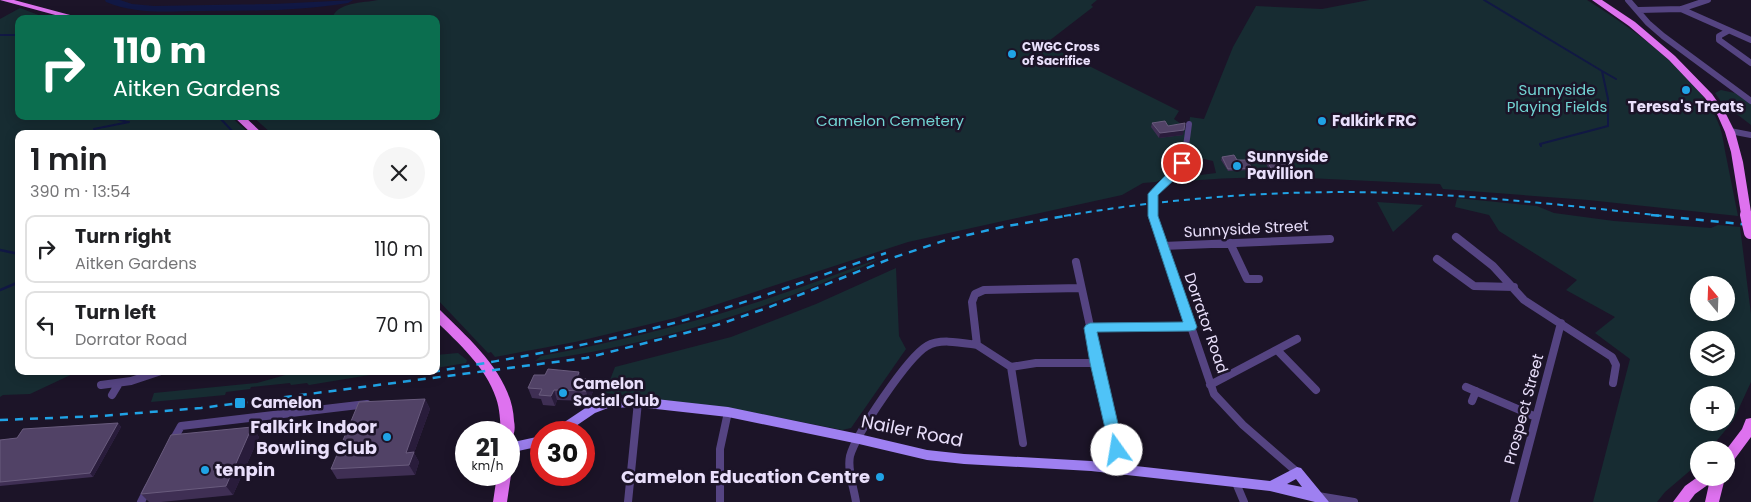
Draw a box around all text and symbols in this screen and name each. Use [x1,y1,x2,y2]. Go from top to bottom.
text: 110 m [113,26,207,75]
icon: right [30,35,95,100]
place label: CWGC Cross of Sacrifice [1022,38,1100,69]
marker: CWGC Cross of Sacrifice [1006,48,1018,60]
text: Aitken Gardens [113,73,280,104]
park label: Sunnyside Playing Fields [1507,79,1607,117]
marker: Teresa's Treats [1680,84,1692,96]
place label: Teresa's Treats [1628,96,1744,117]
park label: Camelon Cemetery [816,110,964,131]
place label: Falkirk FRC [1332,110,1417,131]
marker: Falkirk FRC [1316,115,1328,127]
text: 1 min [30,138,108,181]
pin [1161,142,1203,184]
place label: Sunnyside Pavillion [1247,146,1328,184]
button: close [373,147,425,199]
icon: arrive [1168,149,1196,177]
marker: Sunnyside Pavillion [1231,160,1243,172]
text: 390 m · 13:54 [30,180,130,203]
street label: Sunnyside Street [1183,215,1309,242]
text: Turn right [75,223,171,250]
icon: right [32,235,60,263]
text: 110 m [374,236,423,263]
text: Aitken Gardens [75,252,197,275]
street label: Dorrator Road [1179,270,1234,376]
north arrow [1690,276,1735,321]
map controls [1690,276,1735,486]
text: Turn left [75,299,156,326]
icon: left [32,311,60,339]
text: 70 m [376,312,423,339]
text: Dorrator Road [75,328,187,351]
button: layers [1690,331,1735,376]
street label: Prospect Street [1499,351,1548,466]
place label: Camelon Social Club [573,373,659,411]
button: + [1690,386,1735,431]
marker: Camelon Social Club [557,387,569,399]
place label: Camelon [251,392,322,413]
marker: Camelon [233,396,247,410]
street label: Nailer Road [859,408,965,453]
place label: Falkirk Indoor Bowling Club [250,414,377,460]
speed limit sign: 30 [530,421,595,486]
position arrow [1090,423,1142,475]
text: 21 [476,430,499,465]
marker: Falkirk Indoor Bowling Club [381,431,393,443]
button: − [1690,441,1735,486]
place label: tenpin [215,457,275,482]
text: km/h [472,457,503,474]
marker: tenpin [199,464,211,476]
place label: Camelon Education Centre [621,464,870,489]
marker: Camelon Education Centre [874,471,886,483]

